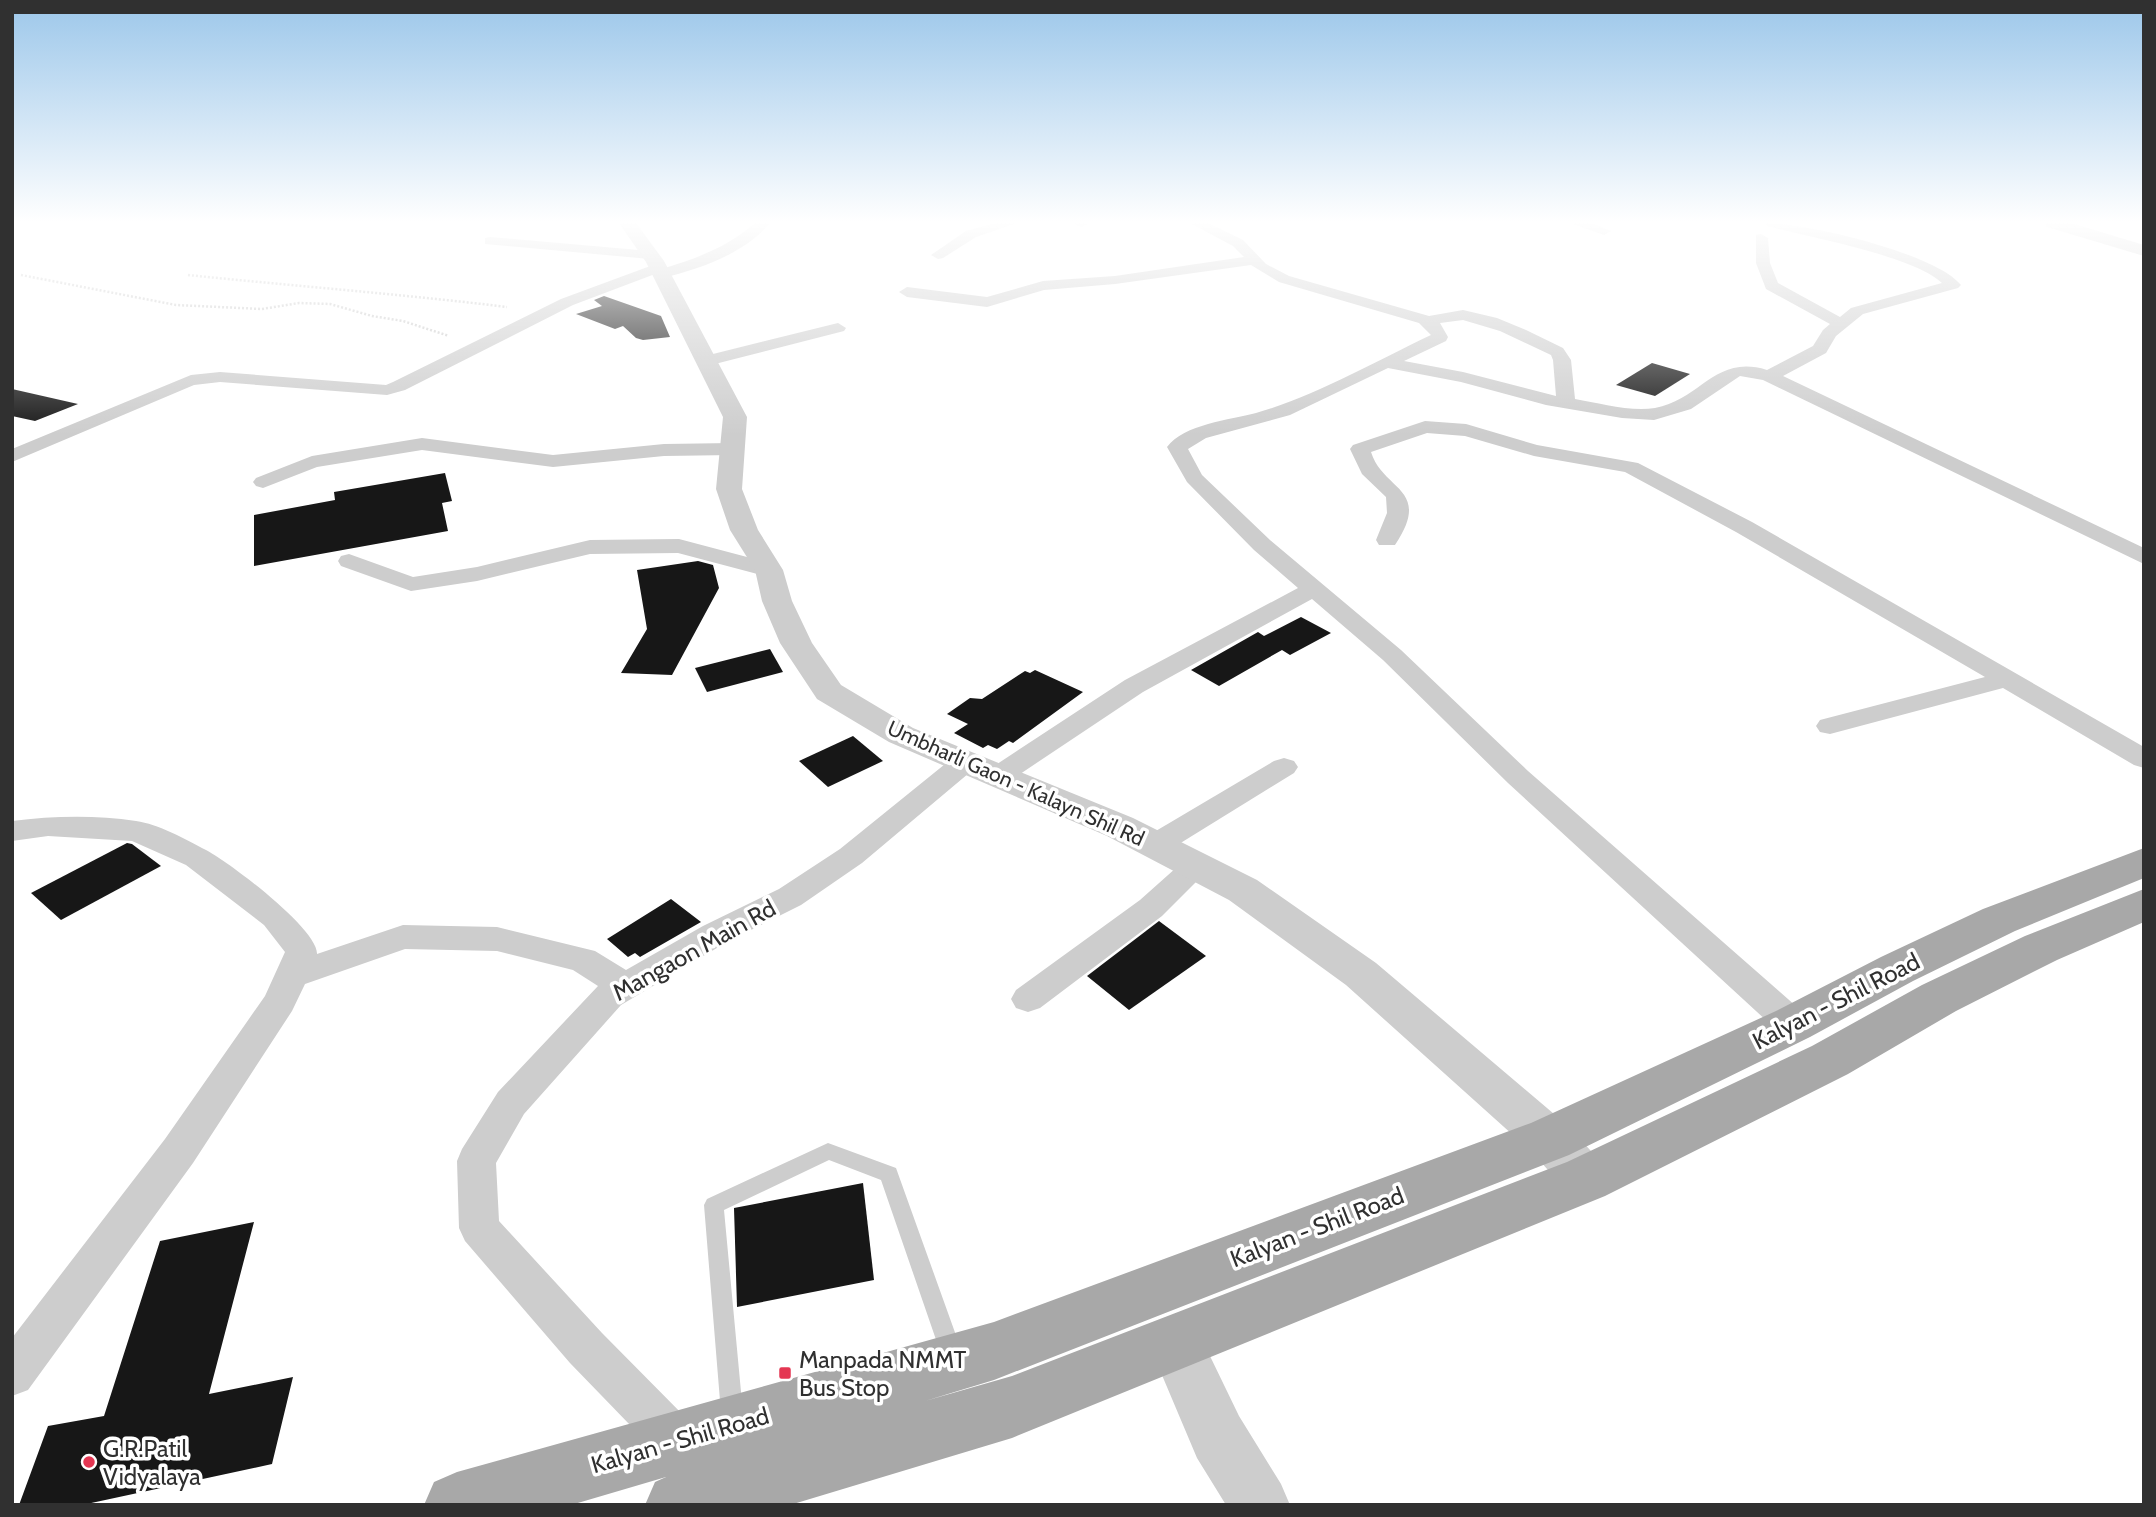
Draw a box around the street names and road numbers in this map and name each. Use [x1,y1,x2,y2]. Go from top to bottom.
street label: Umbharli Gaon - Kalayn Shil Rd [884,715,1148,851]
street label: Mangaon Main Rd [607,893,781,1007]
street label: Kalyan - Shil Road [1748,946,1924,1056]
street label: Kalyan - Shil Road [1226,1181,1408,1273]
street label: Kalyan - Shil Road [588,1401,772,1479]

